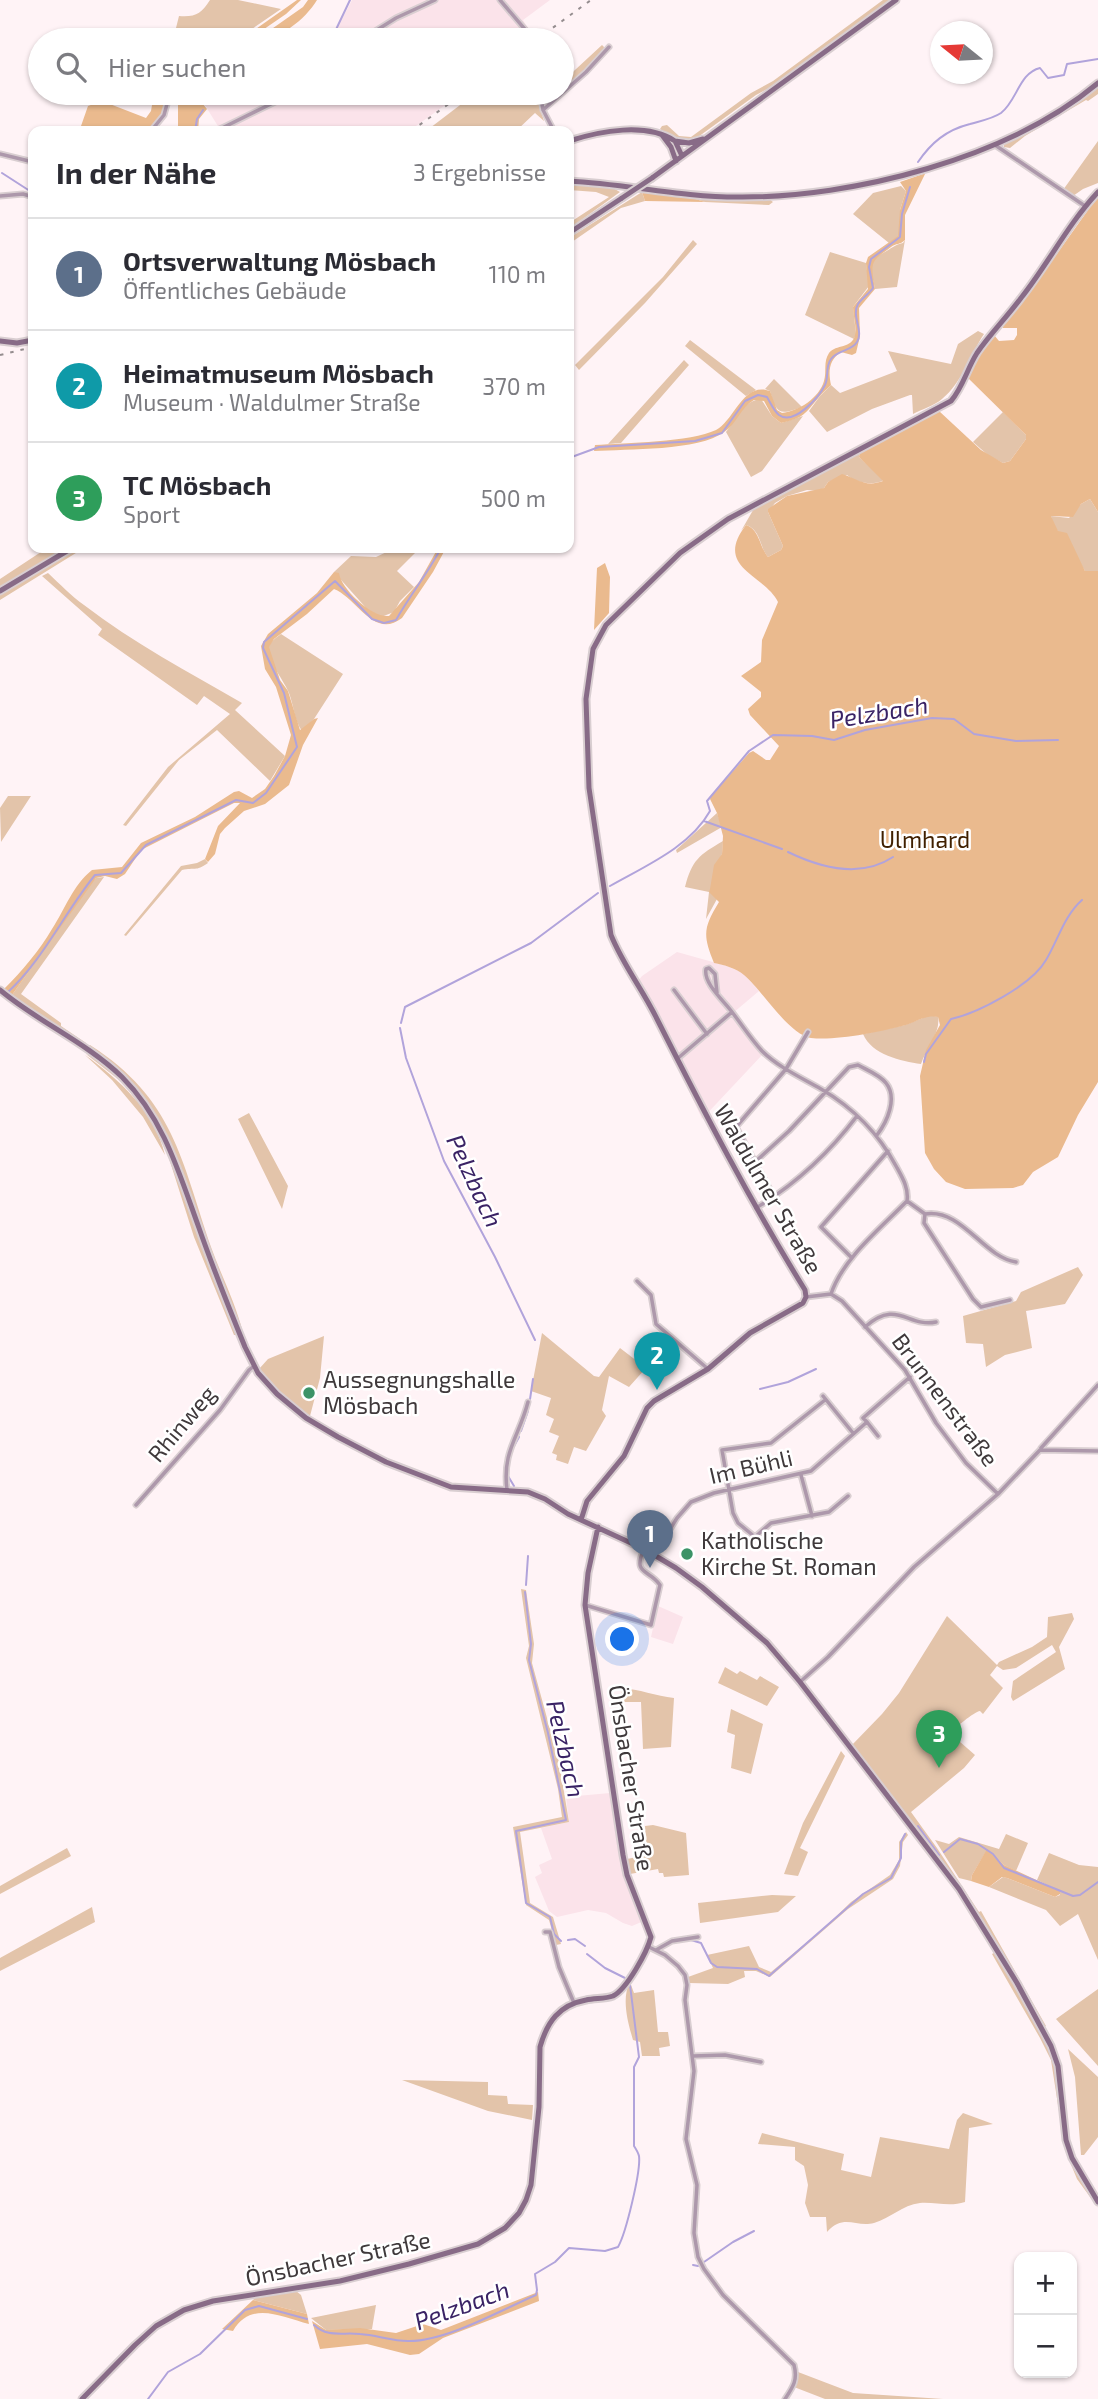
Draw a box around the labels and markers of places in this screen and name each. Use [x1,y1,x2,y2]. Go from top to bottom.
pin: 2 [634,1332,680,1390]
place label: Aussegnungshalle Mösbach [323,1365,515,1419]
marker: Aussegnungshalle Mösbach [301,1385,317,1401]
pin: 1 [627,1510,673,1568]
place label: Katholische Kirche St. Roman [701,1526,877,1580]
marker: Katholische Kirche St. Roman [679,1546,695,1562]
pin: 3 [916,1710,962,1768]

